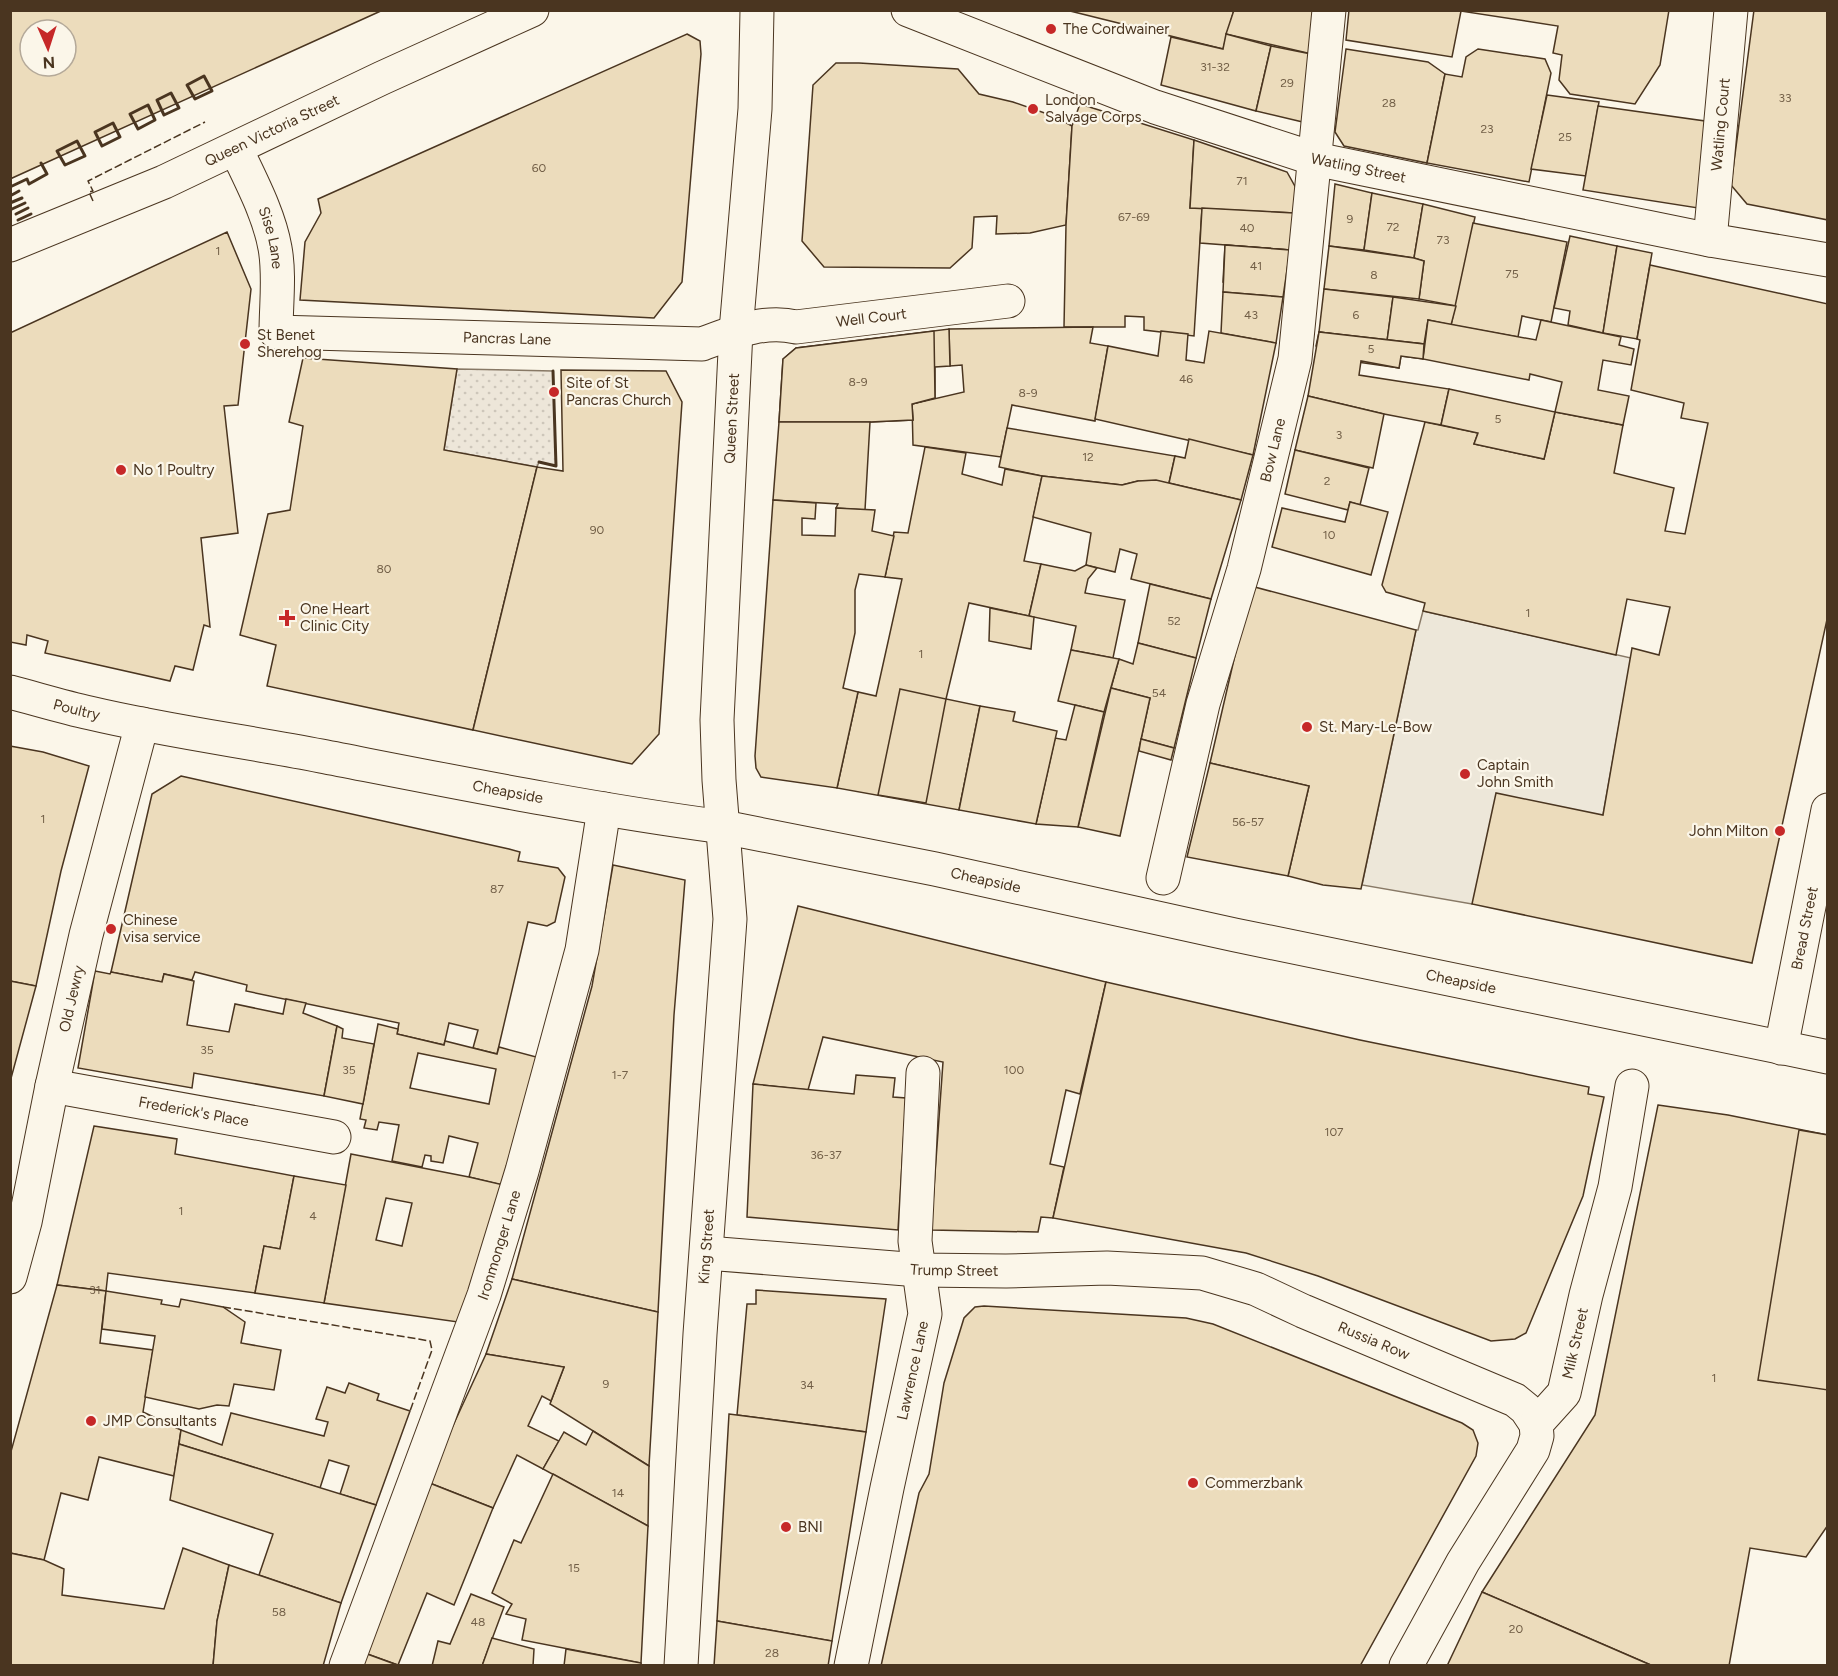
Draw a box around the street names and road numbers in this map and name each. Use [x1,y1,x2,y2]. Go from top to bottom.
street label: Watling Court [1707,77,1734,172]
street label: Queen Victoria Street [202,91,342,170]
street label: Watling Street [1309,149,1408,187]
street label: Sise Lane [254,204,286,270]
street label: Well Court [835,304,908,331]
street label: Pancras Lane [463,328,551,349]
street label: Queen Street [721,372,743,464]
street label: Bow Lane [1256,416,1289,484]
street label: Poultry [51,695,102,724]
street label: Cheapside [471,777,545,807]
street label: Cheapside [949,864,1022,897]
street label: Bread Street [1788,885,1822,972]
street label: Old Jewry [55,964,88,1034]
street label: Cheapside [1424,965,1498,998]
street label: Frederick's Place [137,1093,250,1130]
street label: Ironmonger Lane [474,1188,525,1303]
street label: King Street [695,1208,718,1285]
street label: Trump Street [909,1260,999,1280]
street label: Milk Street [1558,1306,1592,1381]
street label: Russia Row [1335,1318,1413,1364]
street label: Lawrence Lane [893,1319,932,1422]

